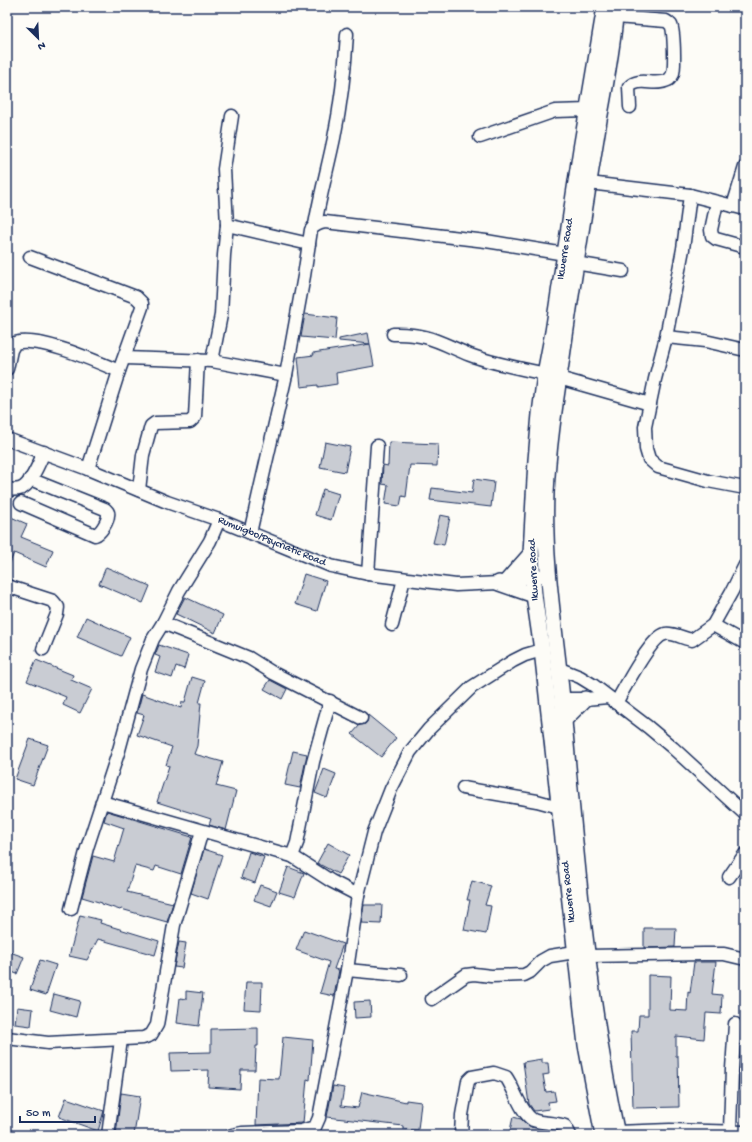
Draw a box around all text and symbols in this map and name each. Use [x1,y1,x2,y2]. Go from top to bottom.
north arrow [18,18,58,58]
text: N [36,38,47,52]
street label: Ikwerre Road [555,216,577,281]
street label: Rumuigbo/Psycriatic Road [216,514,329,570]
street label: Ikwerre Road [526,537,542,601]
street label: Ikwerre Road [560,859,578,923]
scale bar [20,1098,95,1124]
text: 50 m [26,1107,51,1121]

